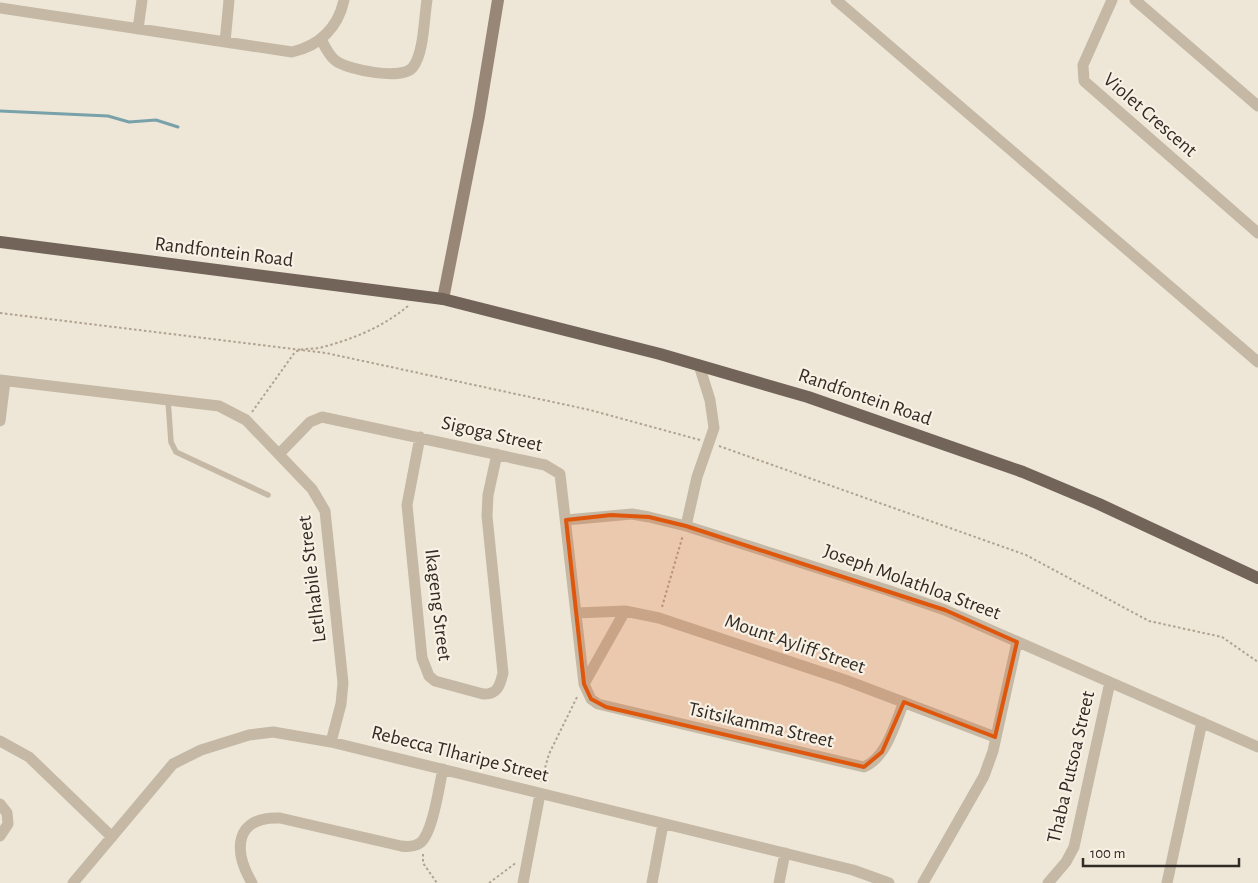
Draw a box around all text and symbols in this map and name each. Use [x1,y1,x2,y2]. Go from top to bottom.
street label: Violet Crescent [1099,69,1201,161]
street label: Randfontein Road [153,234,295,270]
street label: Randfontein Road [796,365,934,429]
street label: Sigoga Street [440,413,545,455]
street label: Letlhabile Street [294,514,330,644]
street label: Joseph Molathloa Street [821,541,1004,624]
street label: Ikageng Street [421,548,455,663]
street label: Mount Ayliff Street [722,611,868,678]
street label: Thaba Putsoa Street [1044,688,1098,845]
street label: Tsitsikamma Street [686,699,836,752]
street label: Rebecca Tlharipe Street [369,722,551,786]
scale bar [1083,836,1239,868]
text: 100 m [1090,846,1125,861]

